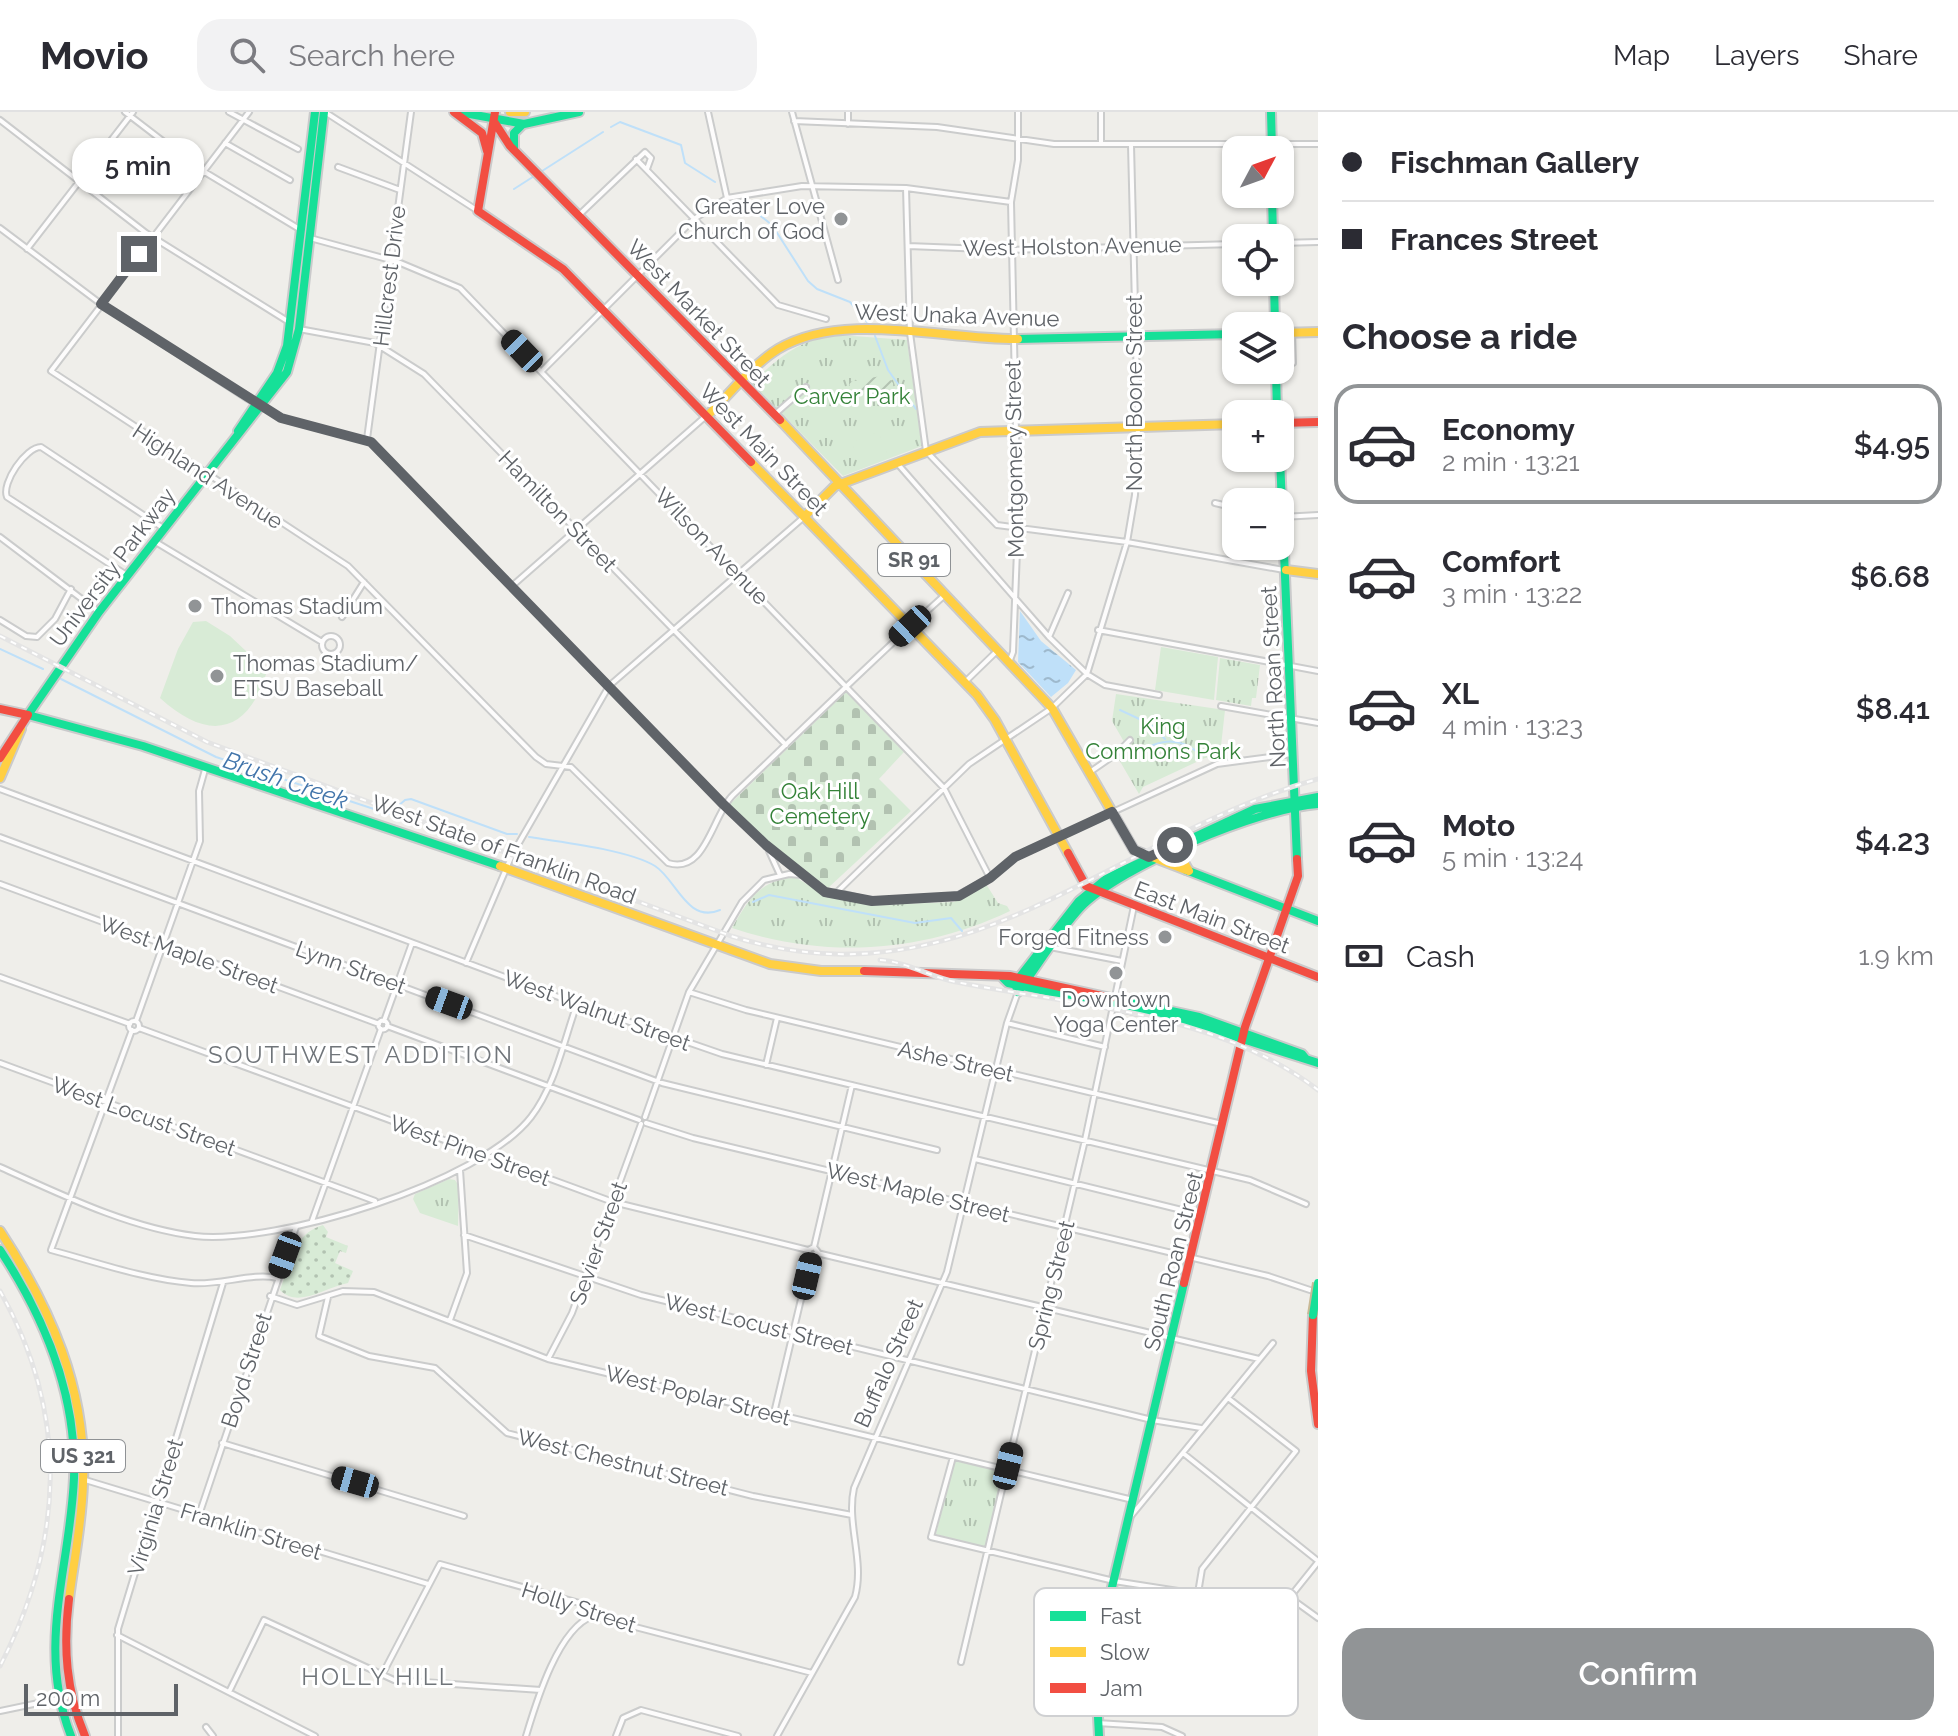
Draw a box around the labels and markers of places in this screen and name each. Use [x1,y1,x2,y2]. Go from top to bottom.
place label: Greater Love Church of God [678,193,825,244]
marker: Greater Love Church of God [832,210,850,228]
place label: Thomas Stadium [211,593,383,619]
marker: Thomas Stadium [186,597,204,615]
place label: Thomas Stadium/ ETSU Baseball [233,650,418,701]
marker: Thomas Stadium/ ETSU Baseball [208,667,226,685]
place label: Forged Fitness [998,924,1149,950]
marker: Forged Fitness [1156,928,1174,946]
marker: Downtown Yoga Center [1107,964,1125,982]
place label: Downtown Yoga Center [1053,986,1179,1037]

